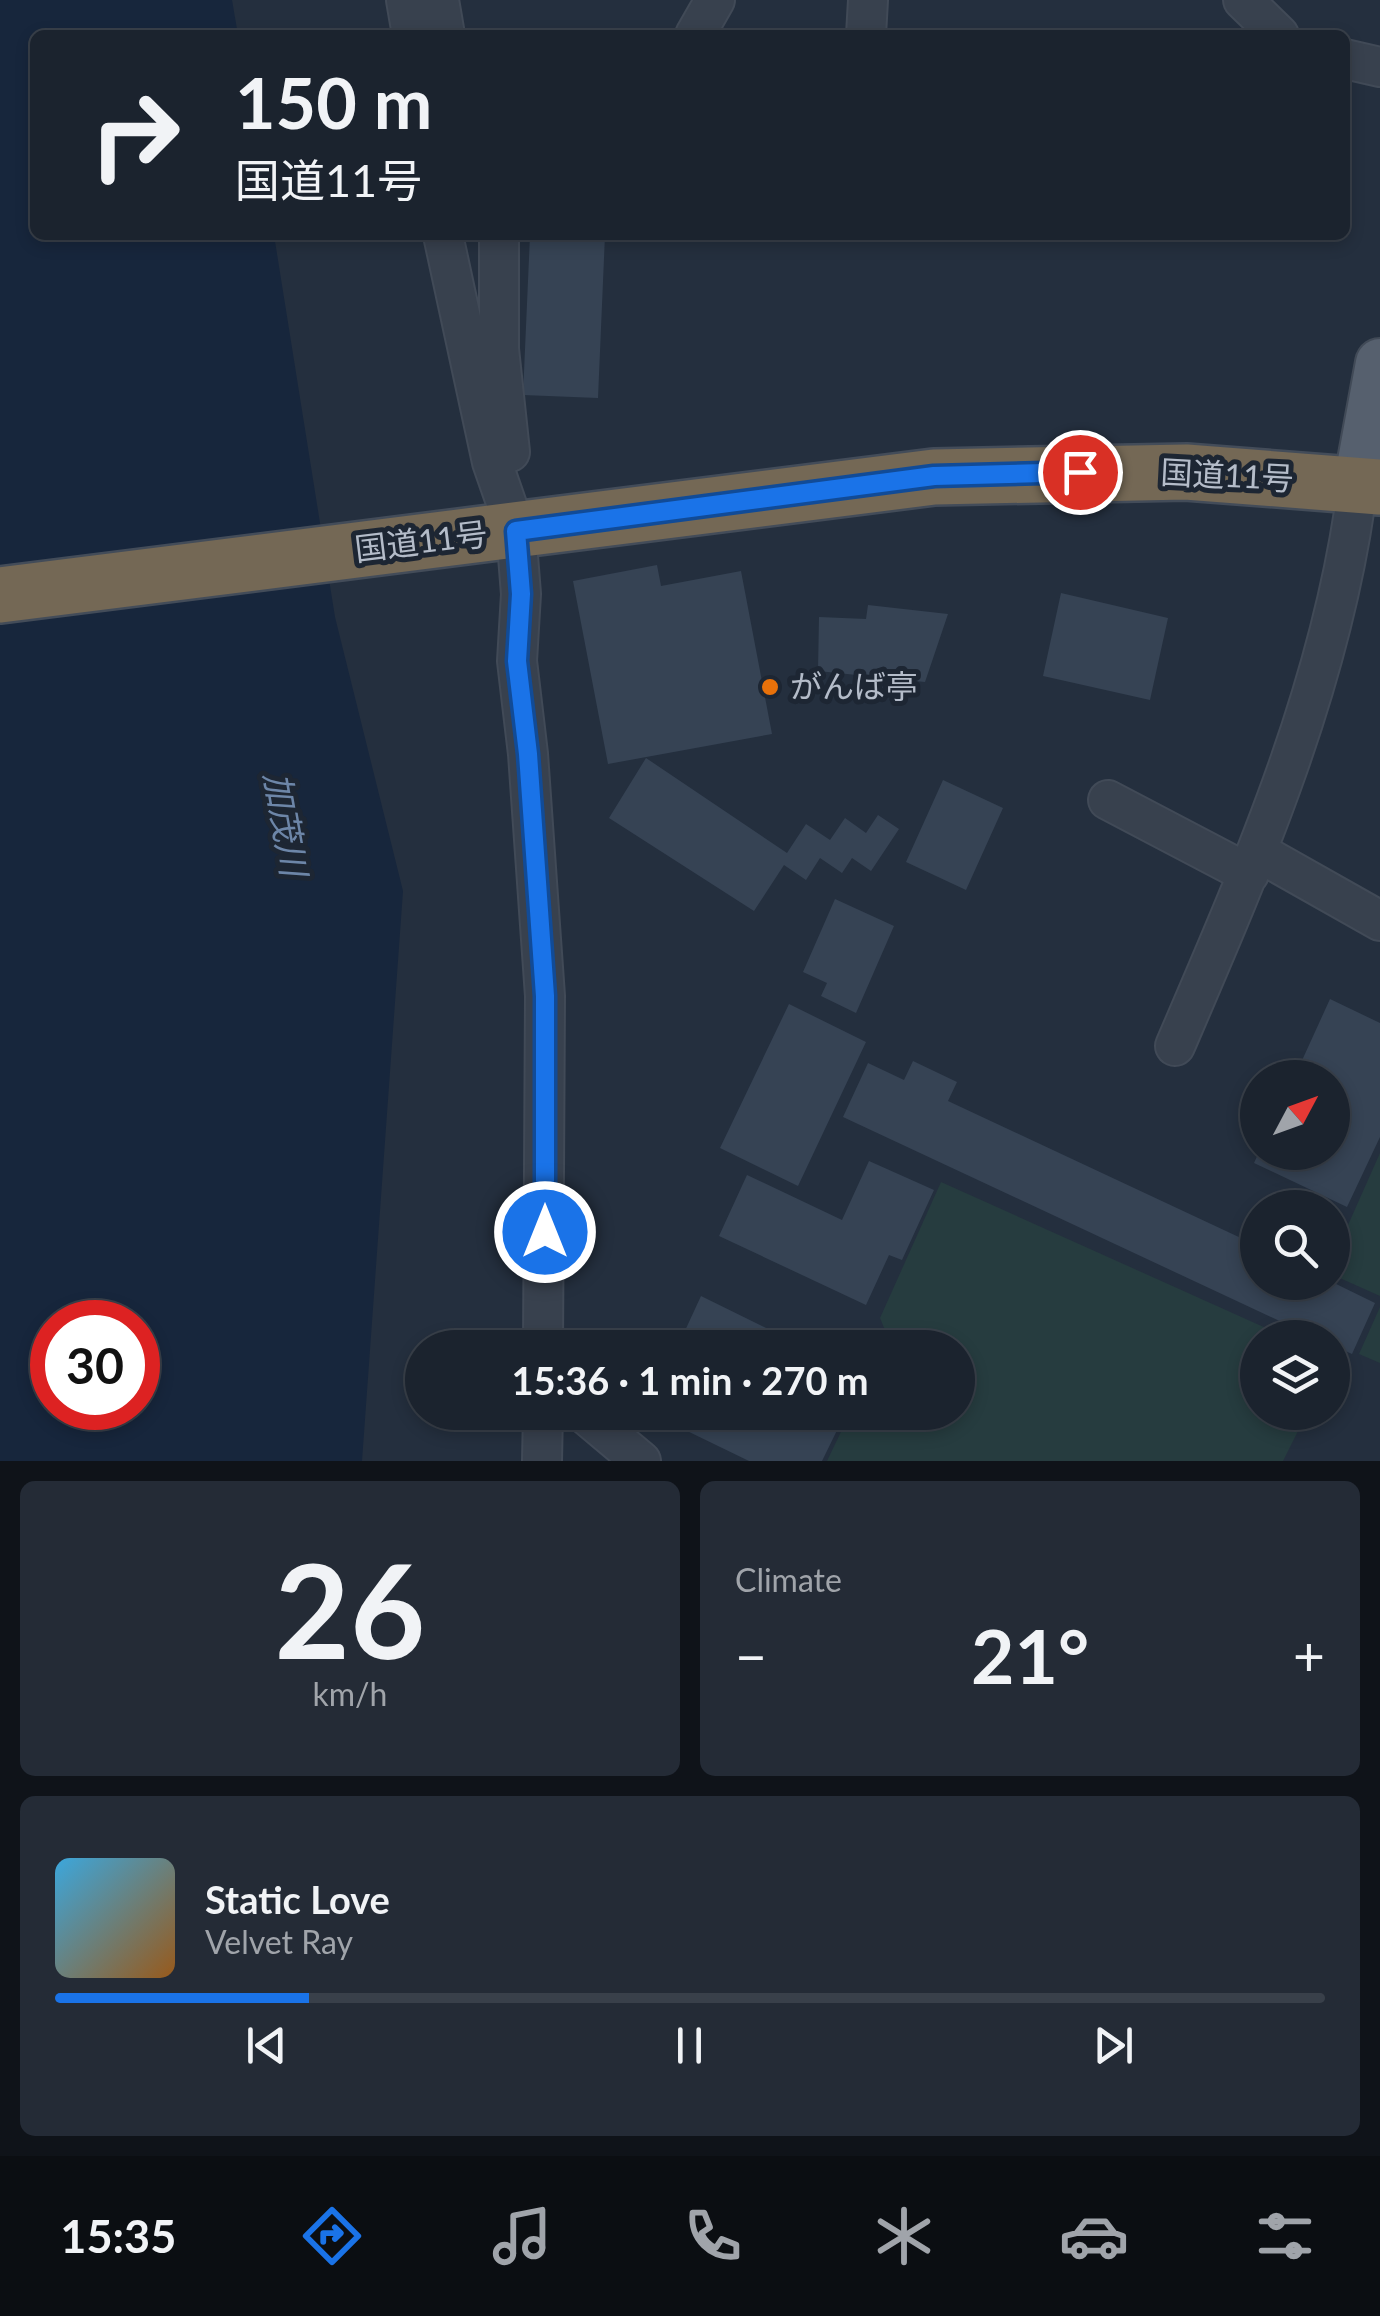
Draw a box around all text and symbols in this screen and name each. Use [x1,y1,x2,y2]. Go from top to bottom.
text: 150 m [235,60,432,144]
icon: right [70,70,200,200]
text: 国道11号 [235,153,422,207]
pin [1038,430,1123,515]
icon: arrive [1053,445,1108,500]
street label: 国道11号 [1160,452,1295,497]
street label: 国道11号 [352,513,489,568]
place label: がんば亭 [790,666,918,705]
marker: がんば亭 [759,676,781,698]
water label: 加茂川 [257,768,317,883]
north arrow [1240,1060,1350,1170]
map controls [1240,1060,1350,1430]
position arrow [493,1180,597,1284]
button: search [1240,1190,1350,1300]
speed limit sign: 30 [30,1300,160,1430]
button: layers [1240,1320,1350,1430]
text: 15:36 · 1 min · 270 m [511,1357,869,1403]
text: 26 [275,1531,425,1687]
text: Climate [735,1560,842,1599]
text: 21° [971,1610,1089,1700]
text: − [735,1622,767,1688]
text: + [1293,1622,1325,1688]
text: km/h [313,1674,387,1713]
text: Static Love [205,1876,390,1922]
text: Velvet Ray [205,1922,353,1961]
icon: previous [239,2018,294,2073]
icon: pause [662,2018,717,2073]
icon: next [1086,2018,1141,2073]
icon: directions [297,2201,367,2271]
icon: music [487,2201,557,2271]
icon: phone [678,2201,748,2271]
icon: climate [869,2201,939,2271]
icon: car [1059,2201,1129,2271]
icon: filters [1250,2201,1320,2271]
text: 15:35 [60,2209,176,2263]

